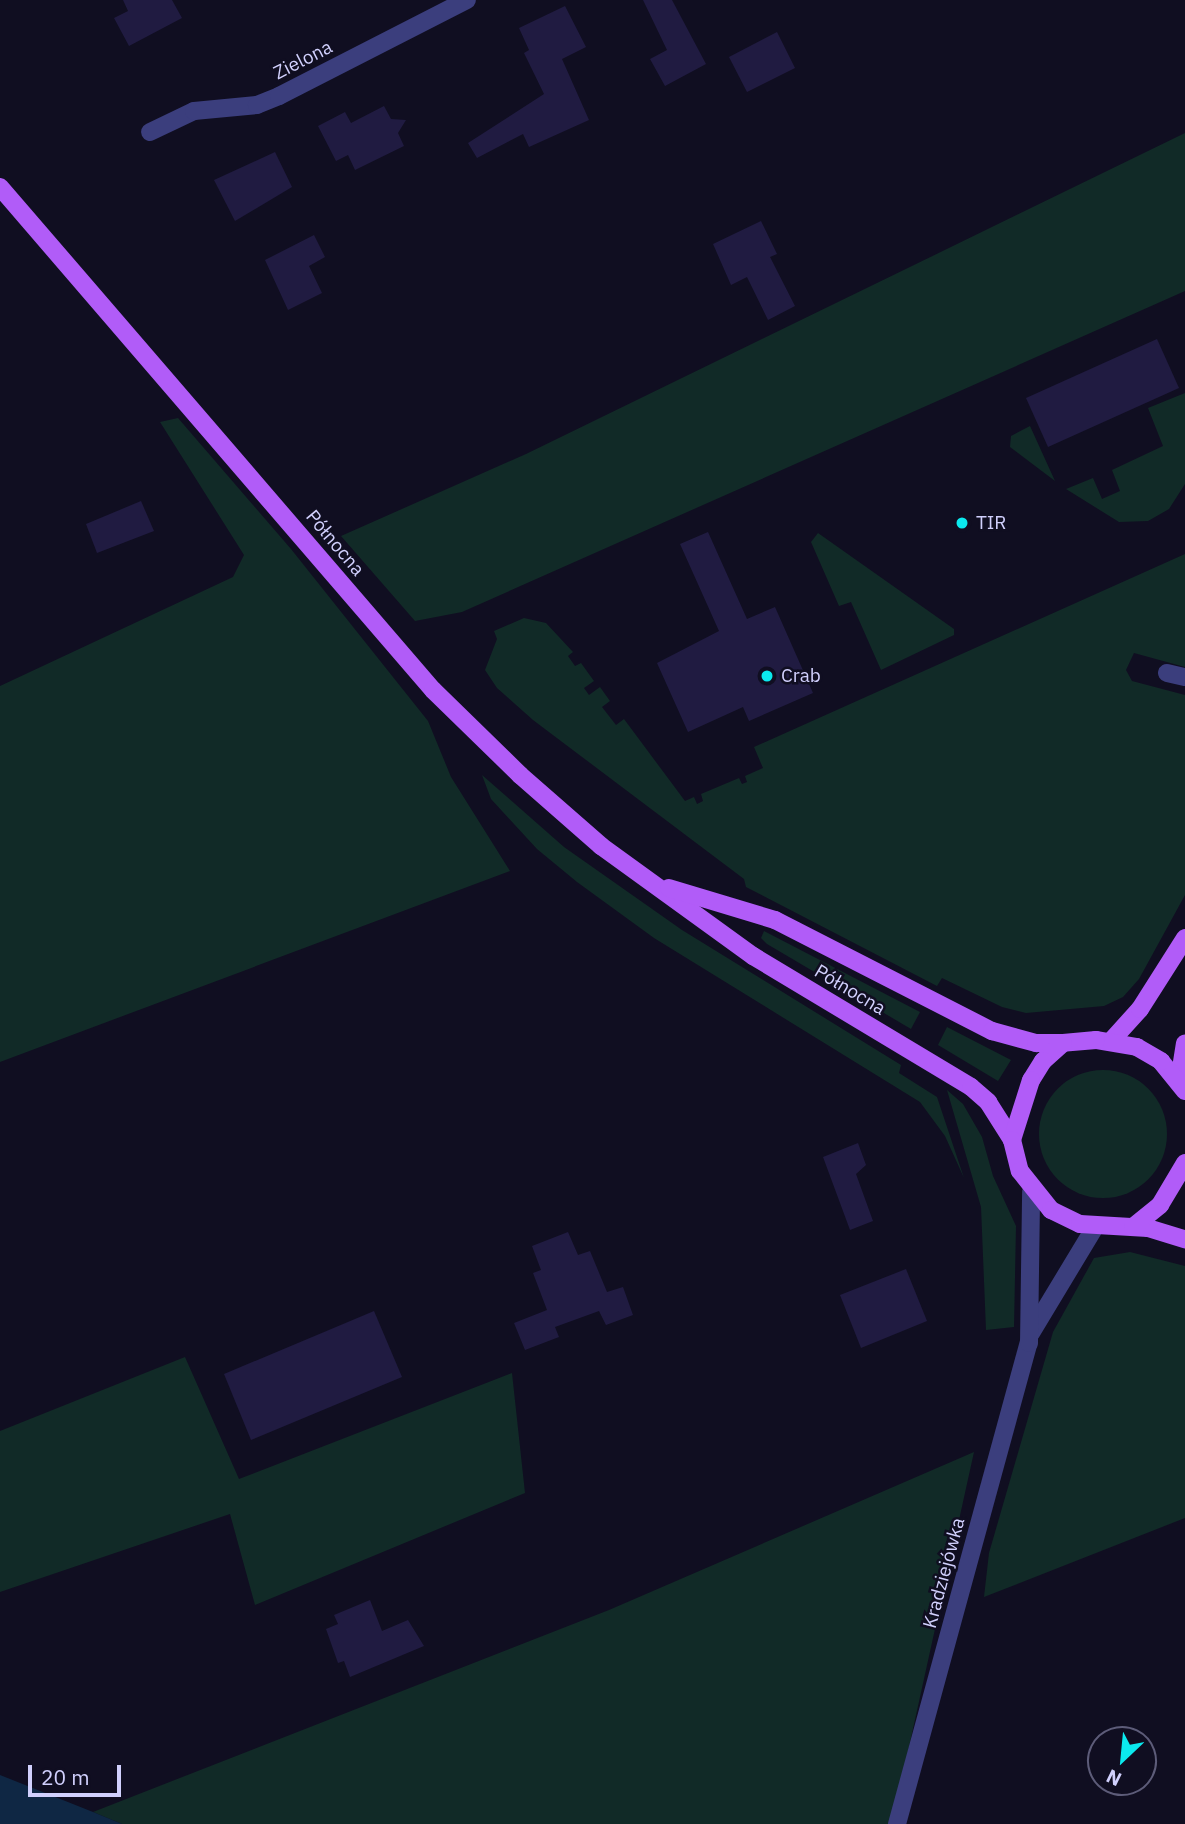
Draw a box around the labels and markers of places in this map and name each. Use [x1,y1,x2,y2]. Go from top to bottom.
place label: TIR [976,512,1006,534]
marker: TIR [954,515,970,531]
place label: Crab [781,665,821,687]
marker: Crab [759,668,775,684]

